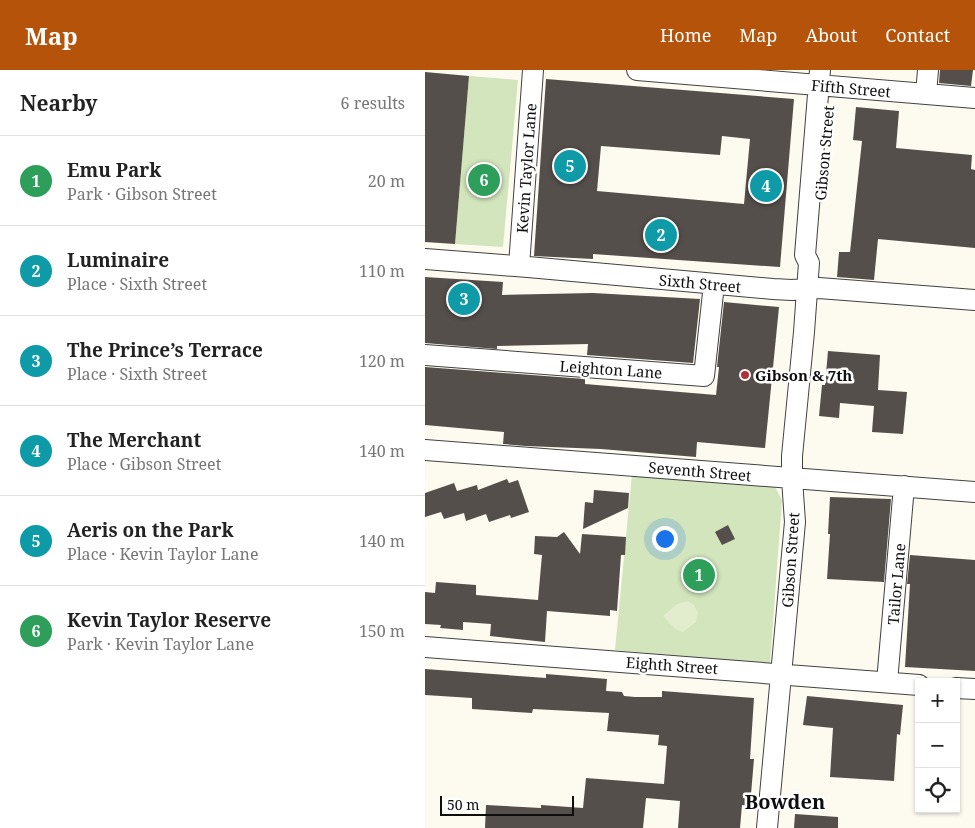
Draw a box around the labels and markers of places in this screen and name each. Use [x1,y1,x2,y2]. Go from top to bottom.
pin: 5 [554,147,586,185]
pin: 6 [468,161,500,199]
pin: 4 [750,167,782,205]
pin: 2 [645,216,677,254]
pin: 3 [448,280,480,318]
place label: Gibson & 7th [755,365,852,385]
marker: Gibson & 7th [739,369,751,381]
pin: 1 [683,556,715,594]

